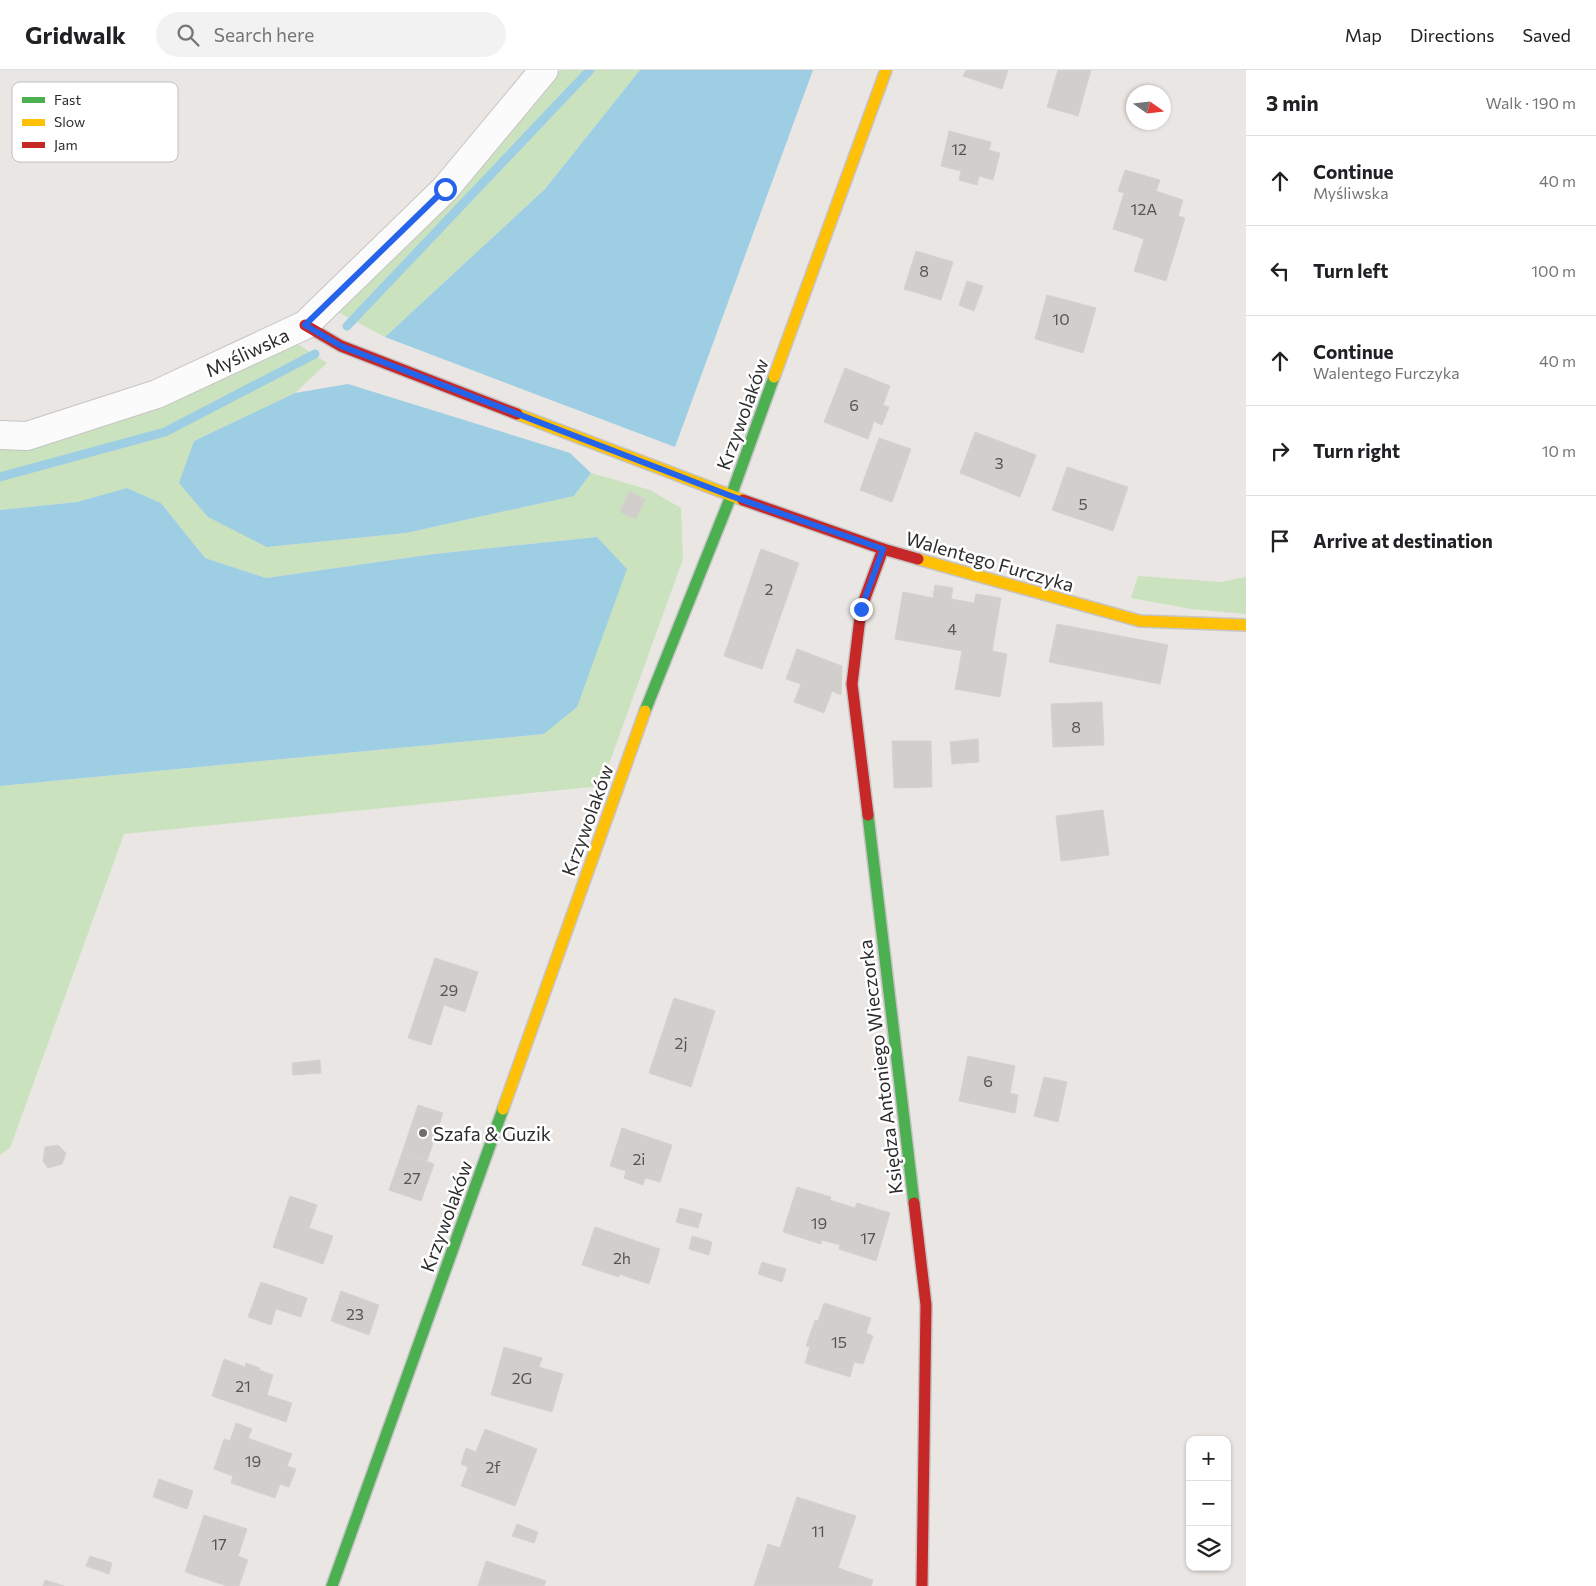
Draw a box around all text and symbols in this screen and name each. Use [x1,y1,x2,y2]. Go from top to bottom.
search box [156,12,506,57]
text: Gridwalk [25,20,126,49]
icon: search [174,21,202,49]
text: Search here [214,23,314,46]
text: Map [1345,24,1382,46]
text: Directions [1410,24,1494,46]
text: Saved [1522,24,1571,46]
legend [12,82,178,162]
north arrow [1126,85,1171,130]
text: 3 min [1266,90,1319,115]
text: Fast [54,91,81,108]
text: Walk · 190 m [1486,93,1576,112]
text: Slow [54,113,85,130]
text: Jam [54,136,78,153]
house number: 12 [951,139,967,158]
text: Continue [1313,160,1393,183]
icon: ahead [1266,167,1294,195]
text: 40 m [1539,171,1576,190]
route start [434,178,457,201]
text: Myśliwska [1313,183,1389,202]
house number: 12A [1131,199,1157,218]
icon: left [1266,257,1294,285]
text: Turn left [1313,259,1388,282]
house number: 8 [919,261,929,280]
text: 100 m [1531,261,1576,280]
house number: 10 [1052,309,1070,328]
street label: Myśliwska [201,323,293,381]
text: Continue [1313,340,1393,363]
icon: ahead [1266,347,1294,375]
text: 40 m [1539,351,1576,370]
street label: Krzywolaków [711,355,773,473]
text: Walentego Furczyka [1313,363,1460,382]
house number: 6 [849,395,859,414]
icon: right [1266,437,1294,465]
text: Turn right [1313,439,1400,462]
text: 10 m [1542,441,1576,460]
house number: 3 [994,453,1004,472]
house number: 5 [1078,494,1088,513]
street label: Walentego Furczyka [903,526,1077,596]
icon: arrive [1266,527,1294,555]
text: Arrive at destination [1313,529,1493,552]
house number: 2 [765,579,774,598]
route end [850,598,873,621]
house number: 4 [947,619,957,638]
house number: 8 [1071,717,1081,736]
street label: Krzywolaków [556,761,618,879]
street label: Księdza Antoniego Wieczorka [853,938,907,1196]
house number: 29 [440,980,458,999]
house number: 2j [675,1033,687,1052]
house number: 6 [983,1071,993,1090]
place label: Szafa & Guzik [433,1122,551,1145]
marker: Szafa & Guzik [417,1127,429,1139]
house number: 2i [633,1149,645,1168]
street label: Krzywolaków [415,1157,477,1275]
house number: 27 [403,1168,421,1187]
house number: 19 [811,1213,827,1232]
house number: 17 [860,1228,876,1247]
house number: 2h [613,1248,631,1267]
house number: 23 [346,1304,364,1323]
house number: 15 [831,1332,847,1351]
house number: 2G [512,1368,532,1387]
house number: 21 [235,1376,251,1395]
map controls [1186,1436,1231,1571]
button: + [1186,1436,1231,1481]
house number: 19 [245,1451,261,1470]
house number: 2f [485,1457,501,1476]
button: − [1186,1481,1231,1526]
house number: 11 [811,1521,825,1540]
button: layers [1186,1526,1231,1571]
house number: 17 [211,1534,227,1553]

